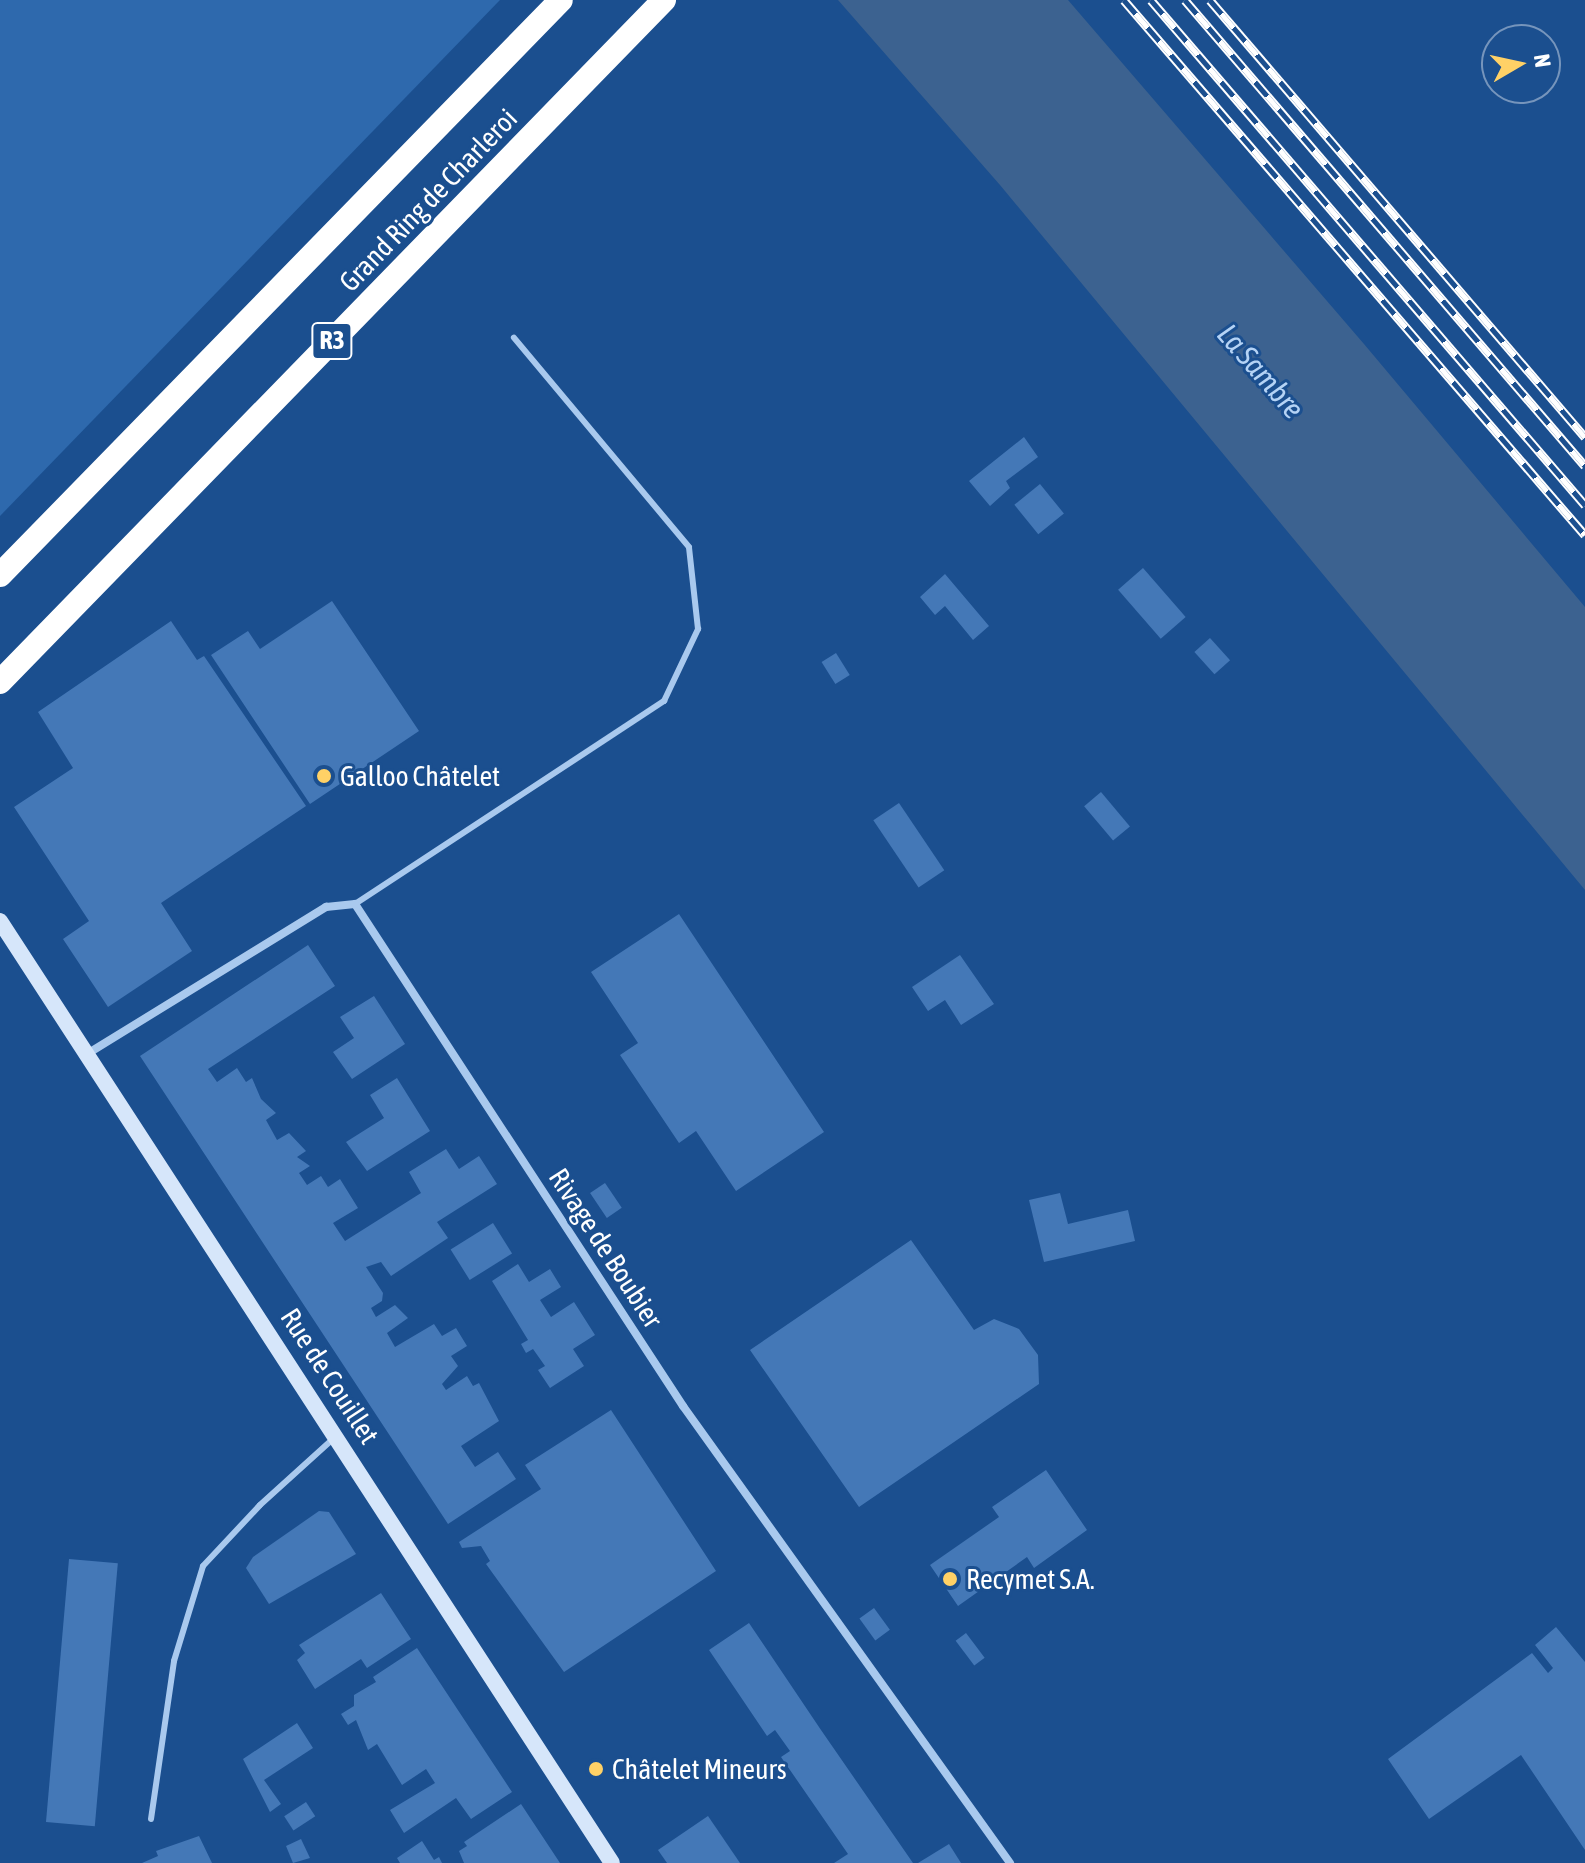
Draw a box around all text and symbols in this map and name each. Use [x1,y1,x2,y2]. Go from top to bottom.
north arrow [1481,24,1561,104]
text: N [1529,52,1557,69]
street label: Grand Ring de Charleroi [332,102,524,298]
water label: La Sambre [1210,316,1312,426]
road number: R3 [310,319,354,363]
place label: Galloo Châtelet [340,759,500,793]
marker: Galloo Châtelet [315,767,333,785]
street label: Rivage de Boubier [542,1162,670,1334]
street label: Rue de Couillet [274,1302,386,1450]
place label: Recymet S.A. [966,1562,1095,1596]
marker: Recymet S.A. [941,1570,959,1588]
place label: Châtelet Mineurs [612,1752,787,1786]
marker: Châtelet Mineurs [587,1760,605,1778]

